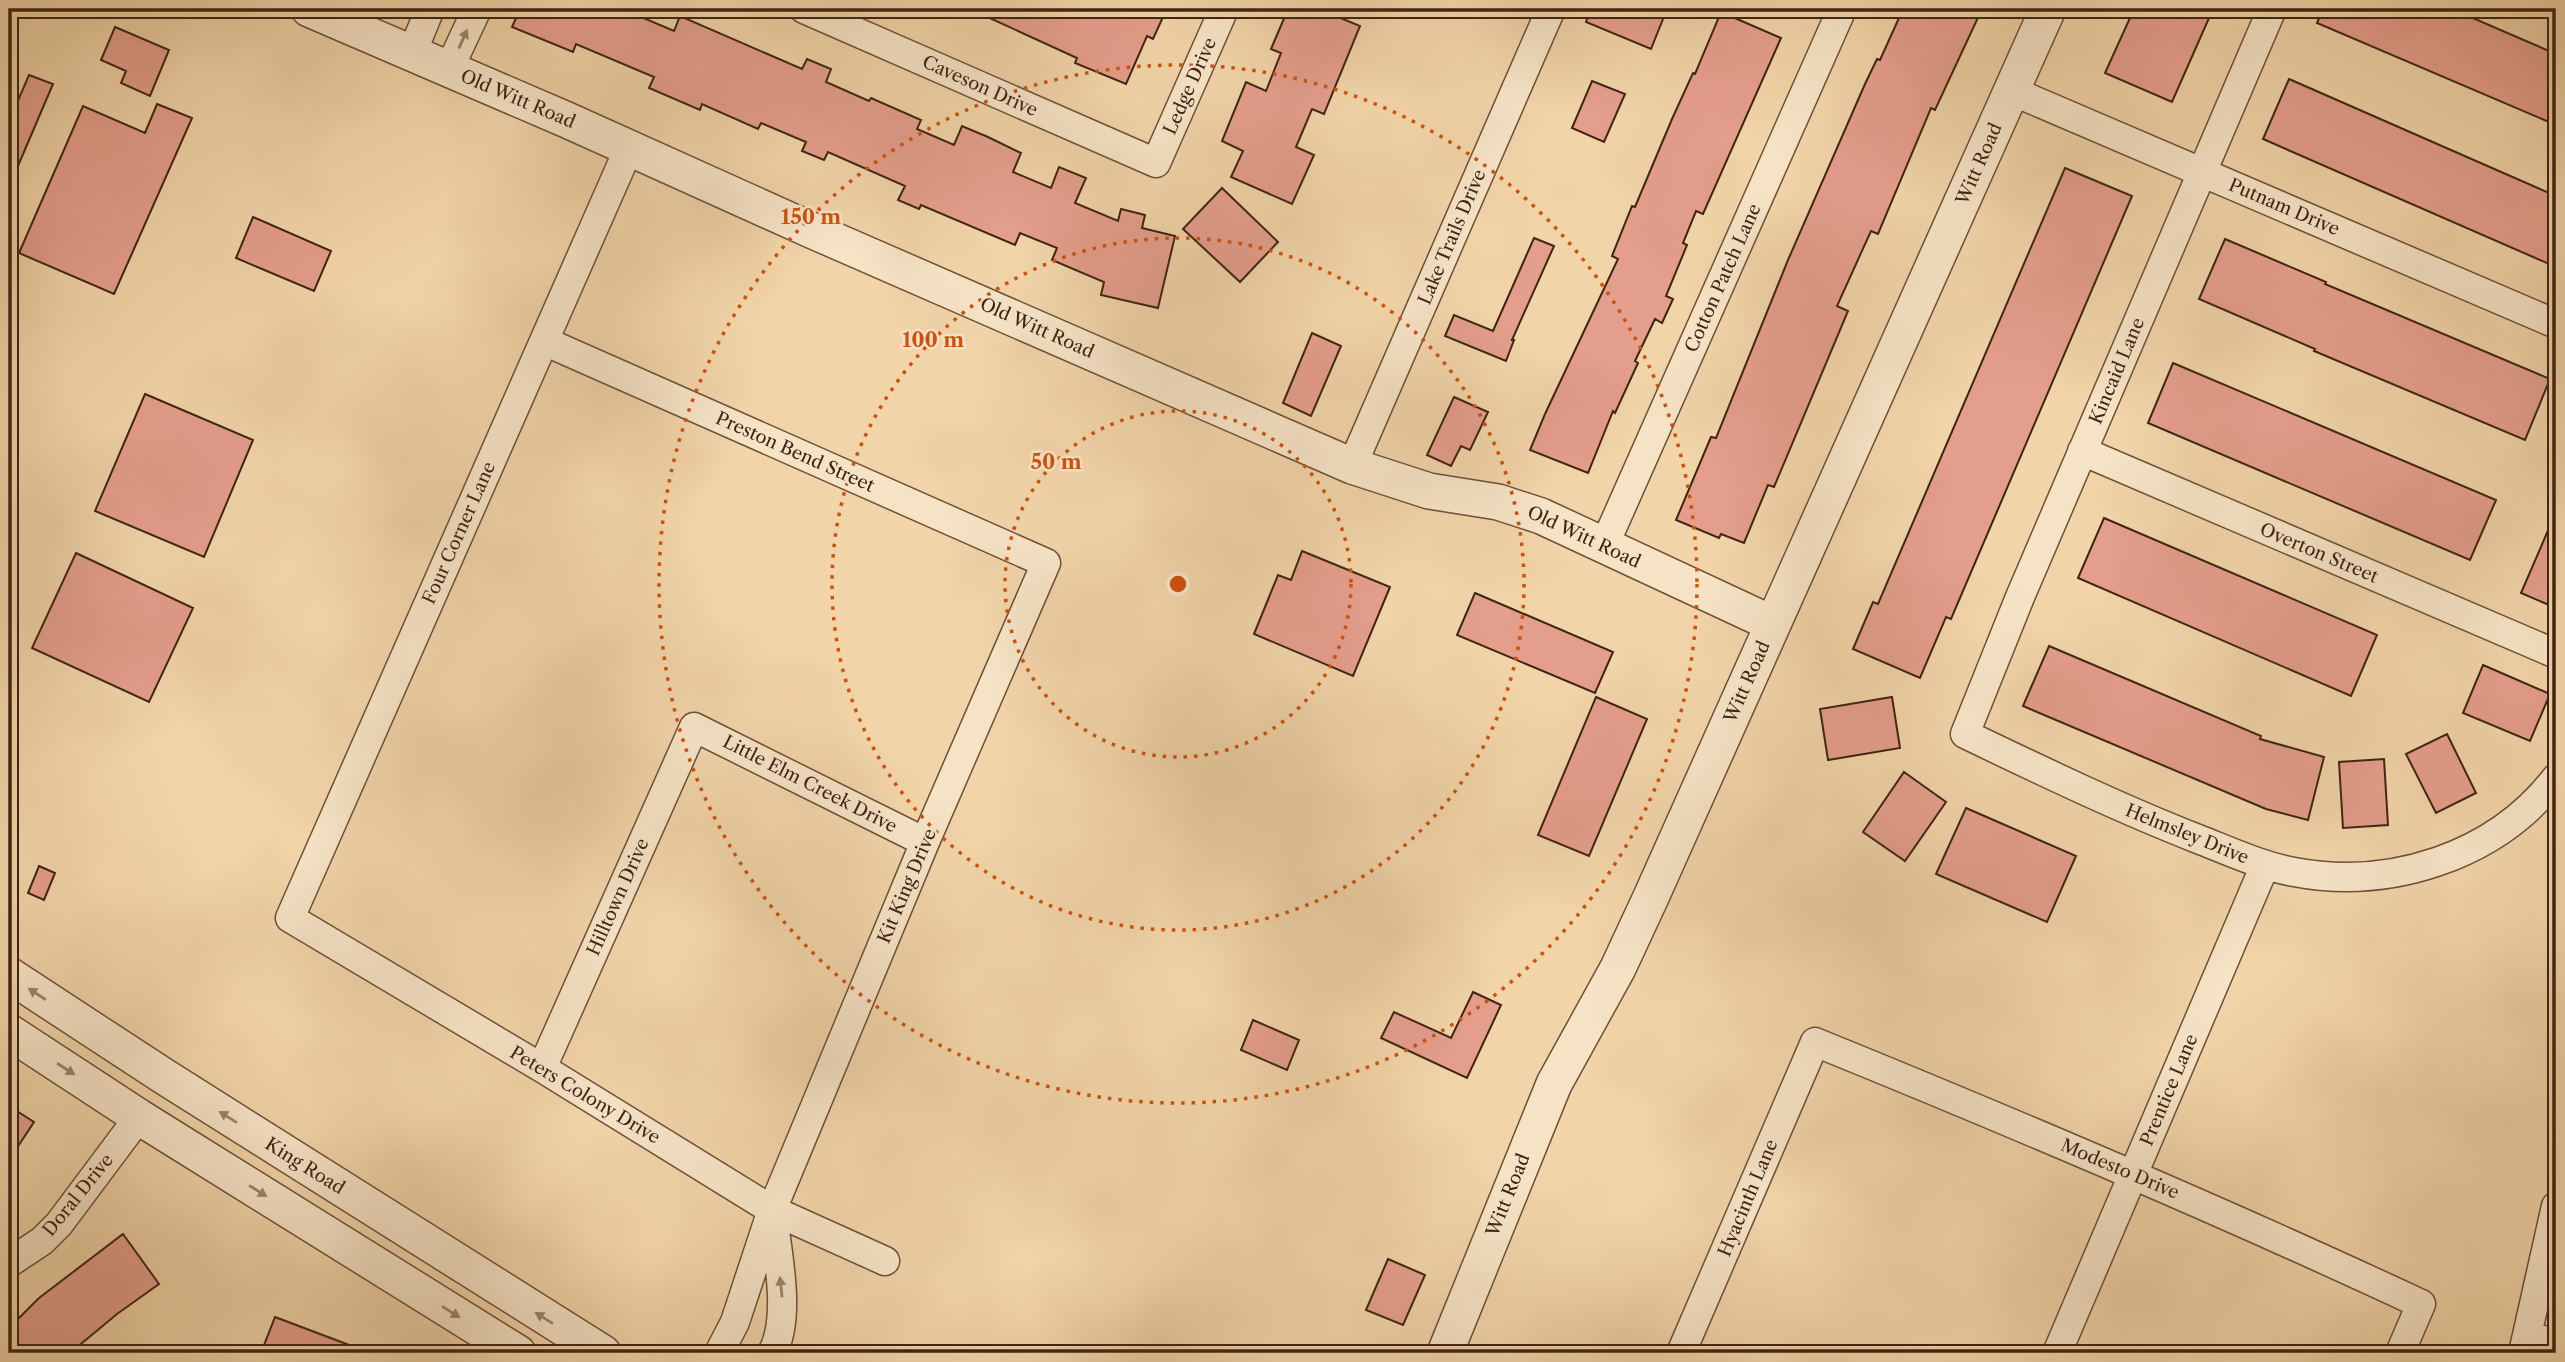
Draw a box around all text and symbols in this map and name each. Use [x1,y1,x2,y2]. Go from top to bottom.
one-way arrow [457,29,469,49]
street label: Ledge Drive [1159,34,1221,138]
street label: Caveson Drive [919,51,1041,121]
street label: Old Witt Road [457,65,579,133]
street label: Witt Road [1951,120,2007,209]
street label: Lake Trails Drive [1414,166,1490,308]
street label: Putnam Drive [2225,174,2343,240]
street label: Cotton Patch Lane [1680,200,1766,356]
text: 150 m [781,204,841,229]
street label: Old Witt Road [977,293,1097,363]
street label: Kincaid Lane [2085,314,2149,428]
text: 100 m [902,327,964,352]
street label: Preston Bend Street [712,407,878,497]
text: 50 m [1030,449,1082,474]
street label: Four Corner Lane [418,458,500,608]
street label: Old Witt Road [1524,501,1644,573]
street label: Overton Street [2257,518,2382,588]
centre of rings [1166,572,1190,596]
street label: Witt Road [1719,638,1775,727]
street label: Little Elm Creek Drive [719,730,901,838]
street label: Helmsley Drive [2122,799,2252,869]
street label: Kit King Drive [873,825,941,947]
street label: Hilltown Drive [582,835,654,959]
one-way arrow [28,988,47,1001]
street label: Prentice Lane [2136,1031,2202,1149]
street label: Peters Colony Drive [506,1041,664,1149]
one-way arrow [56,1063,76,1076]
one-way arrow [219,1111,238,1124]
street label: King Road [261,1133,349,1199]
street label: Modesto Drive [2057,1134,2183,1204]
street label: Hyacinth Lane [1713,1136,1783,1260]
street label: Doral Drive [38,1149,118,1241]
street label: Witt Road [1481,1150,1535,1240]
one-way arrow [248,1185,267,1198]
one-way arrow [776,1276,787,1298]
one-way arrow [441,1305,461,1318]
one-way arrow [535,1312,554,1325]

